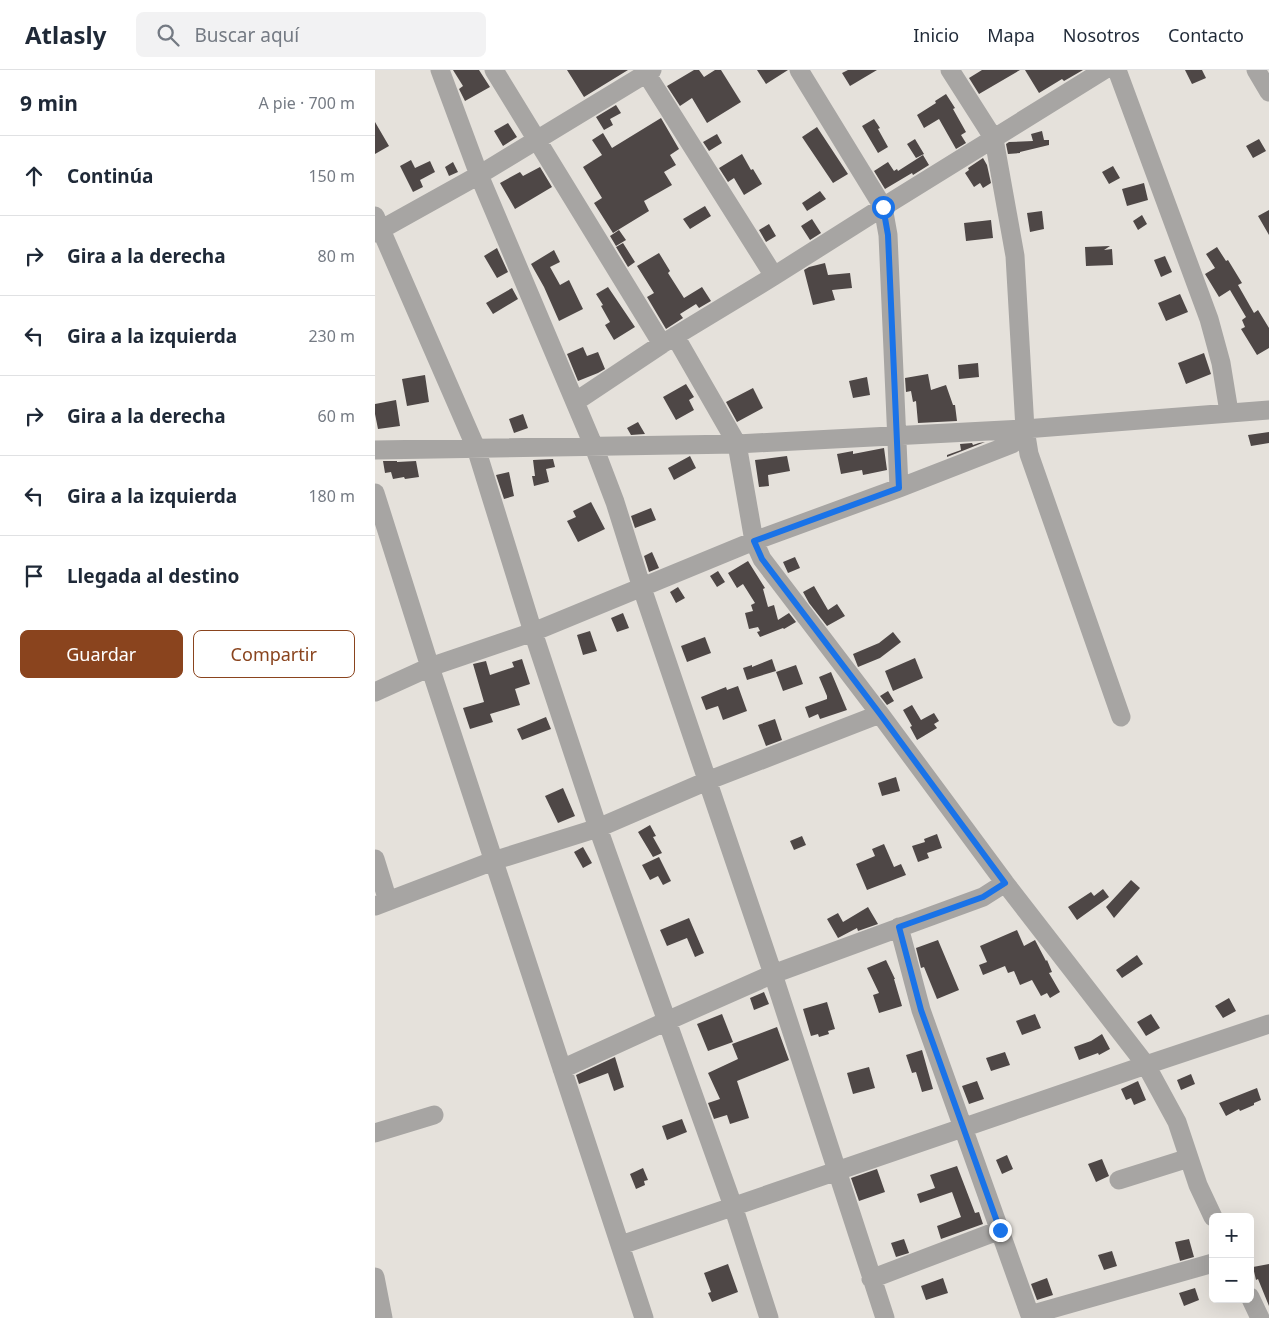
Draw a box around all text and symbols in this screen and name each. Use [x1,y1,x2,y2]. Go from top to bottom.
search box [136,12,486,57]
text: Atlasly [25,18,106,51]
icon: search [154,21,182,49]
text: Buscar aquí [194,22,299,48]
text: Inicio [913,23,959,47]
text: Mapa [987,23,1035,47]
text: Nosotros [1063,23,1140,47]
text: Contacto [1168,23,1244,47]
text: 9 min [20,89,78,117]
text: A pie · 700 m [258,92,355,114]
icon: ahead [20,162,48,190]
text: Continúa [67,163,153,189]
text: 150 m [308,165,355,187]
route start [872,196,895,219]
icon: right [20,242,48,270]
text: Gira a la derecha [67,243,226,269]
text: 80 m [318,245,355,267]
icon: left [20,322,48,350]
text: Gira a la izquierda [67,323,237,349]
text: 230 m [308,325,355,347]
icon: right [20,402,48,430]
text: Gira a la derecha [67,403,226,429]
text: 60 m [318,405,355,427]
icon: left [20,482,48,510]
text: Gira a la izquierda [67,483,237,509]
text: 180 m [308,485,355,507]
icon: arrive [20,562,48,590]
text: Llegada al destino [67,563,239,589]
button: Guardar [20,630,183,678]
button: Compartir [193,630,355,678]
map controls [1209,1213,1254,1303]
button: + [1209,1213,1254,1258]
route end [989,1219,1012,1242]
button: − [1209,1258,1254,1303]

